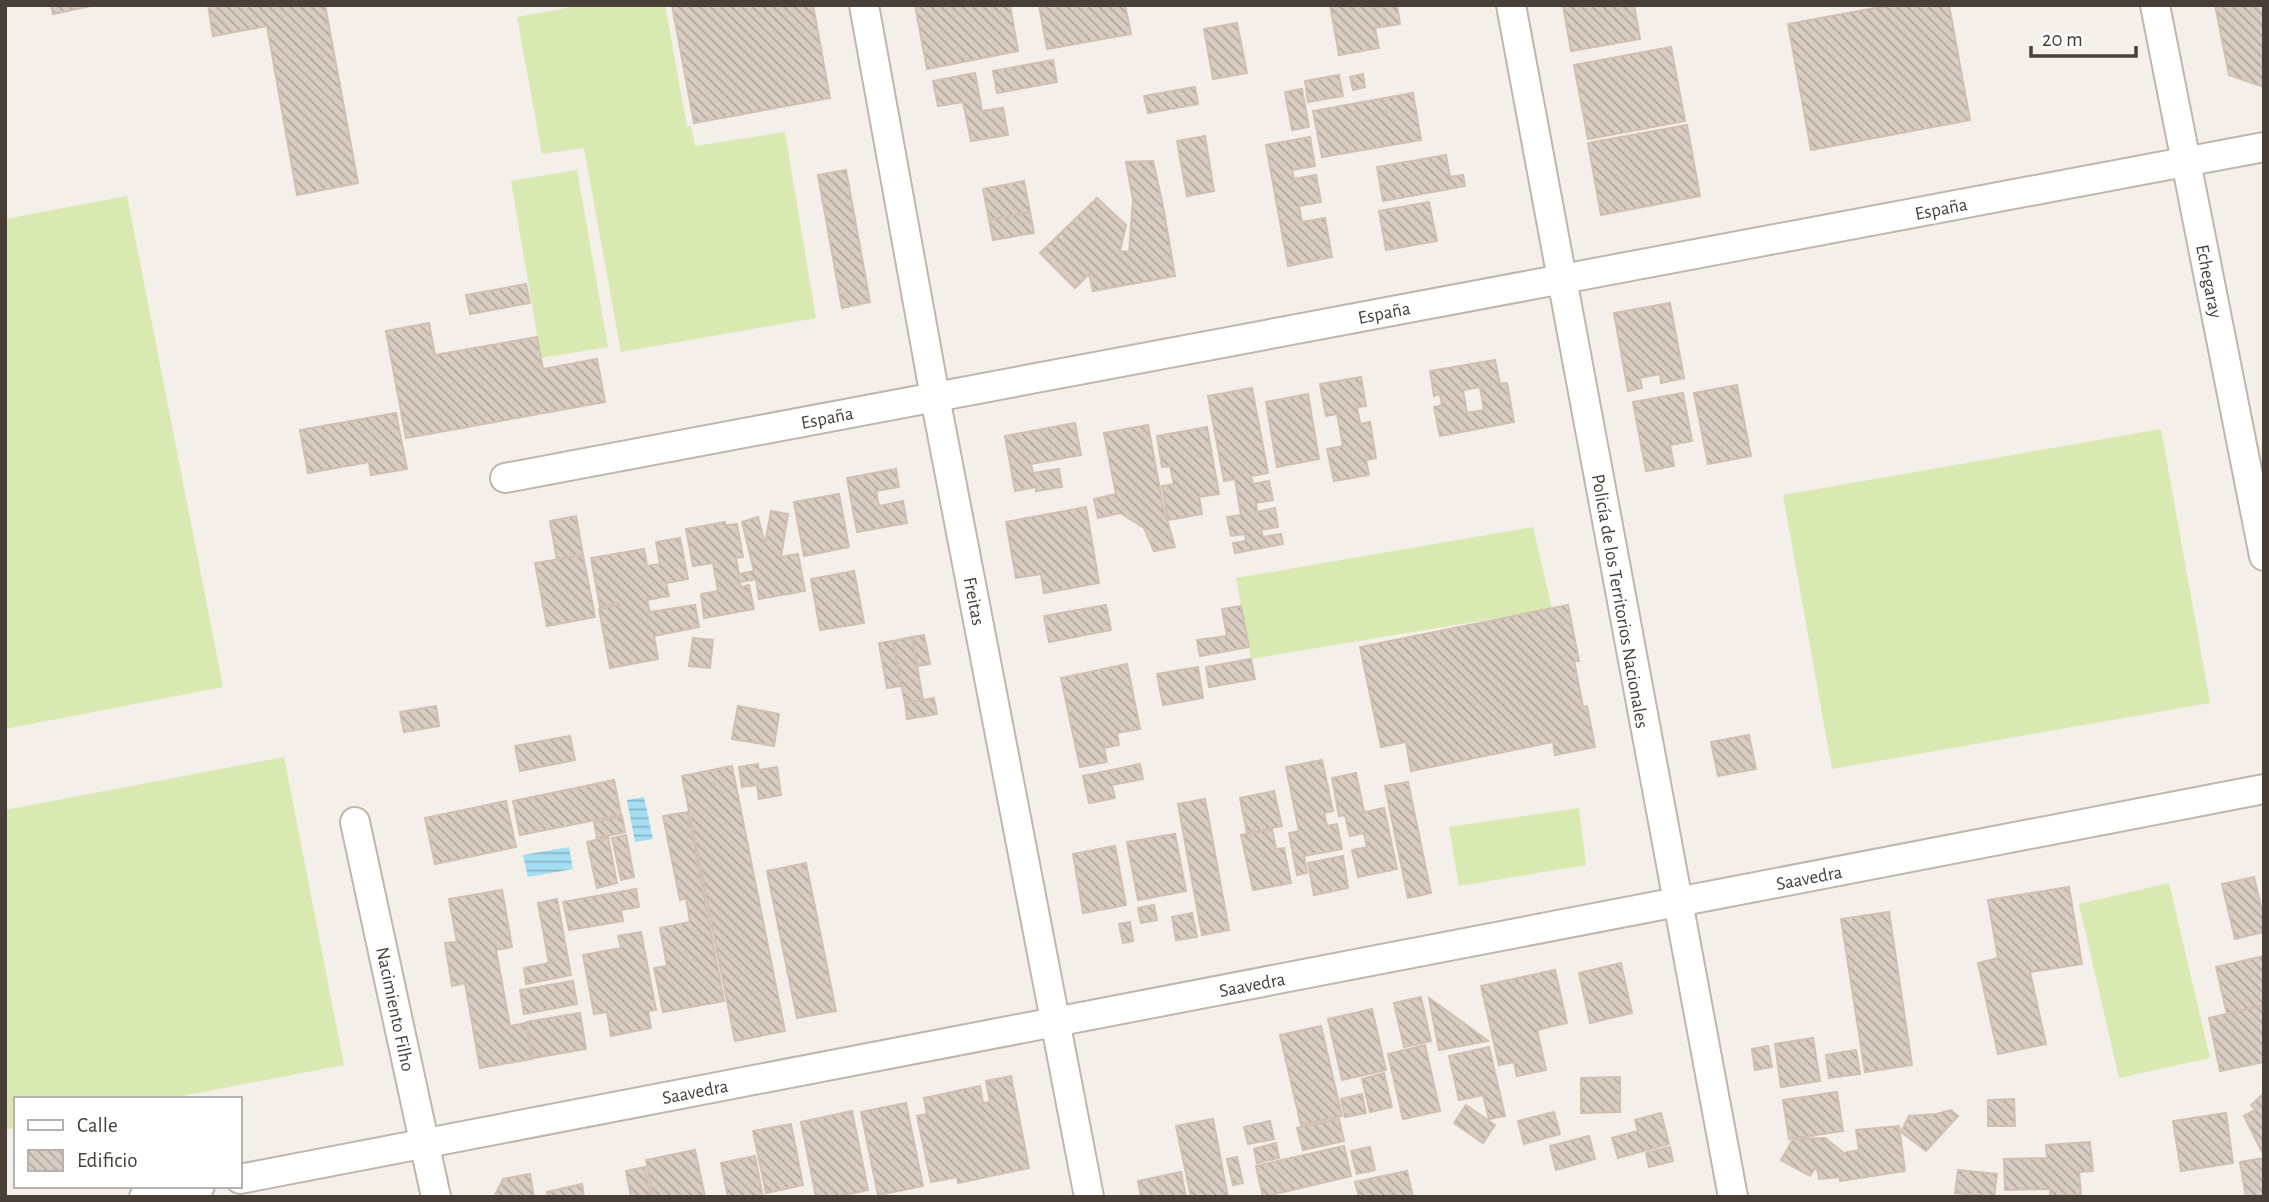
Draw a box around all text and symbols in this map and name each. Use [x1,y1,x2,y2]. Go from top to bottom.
scale bar [2031,14,2136,58]
text: 20 m [2042,29,2083,50]
street label: España [1913,195,1969,224]
street label: Echegaray [2192,243,2225,320]
street label: España [1356,299,1412,328]
street label: España [799,404,855,433]
street label: Policía de los Territorios Nacionales [1588,473,1651,730]
street label: Freitas [960,575,988,627]
street label: Saavedra [1775,863,1844,894]
street label: Nacimiento Filho [372,945,417,1073]
street label: Saavedra [1218,970,1287,1001]
street label: Saavedra [661,1077,730,1108]
legend [14,1097,242,1188]
text: Calle [77,1115,118,1136]
text: Edificio [77,1150,138,1171]

